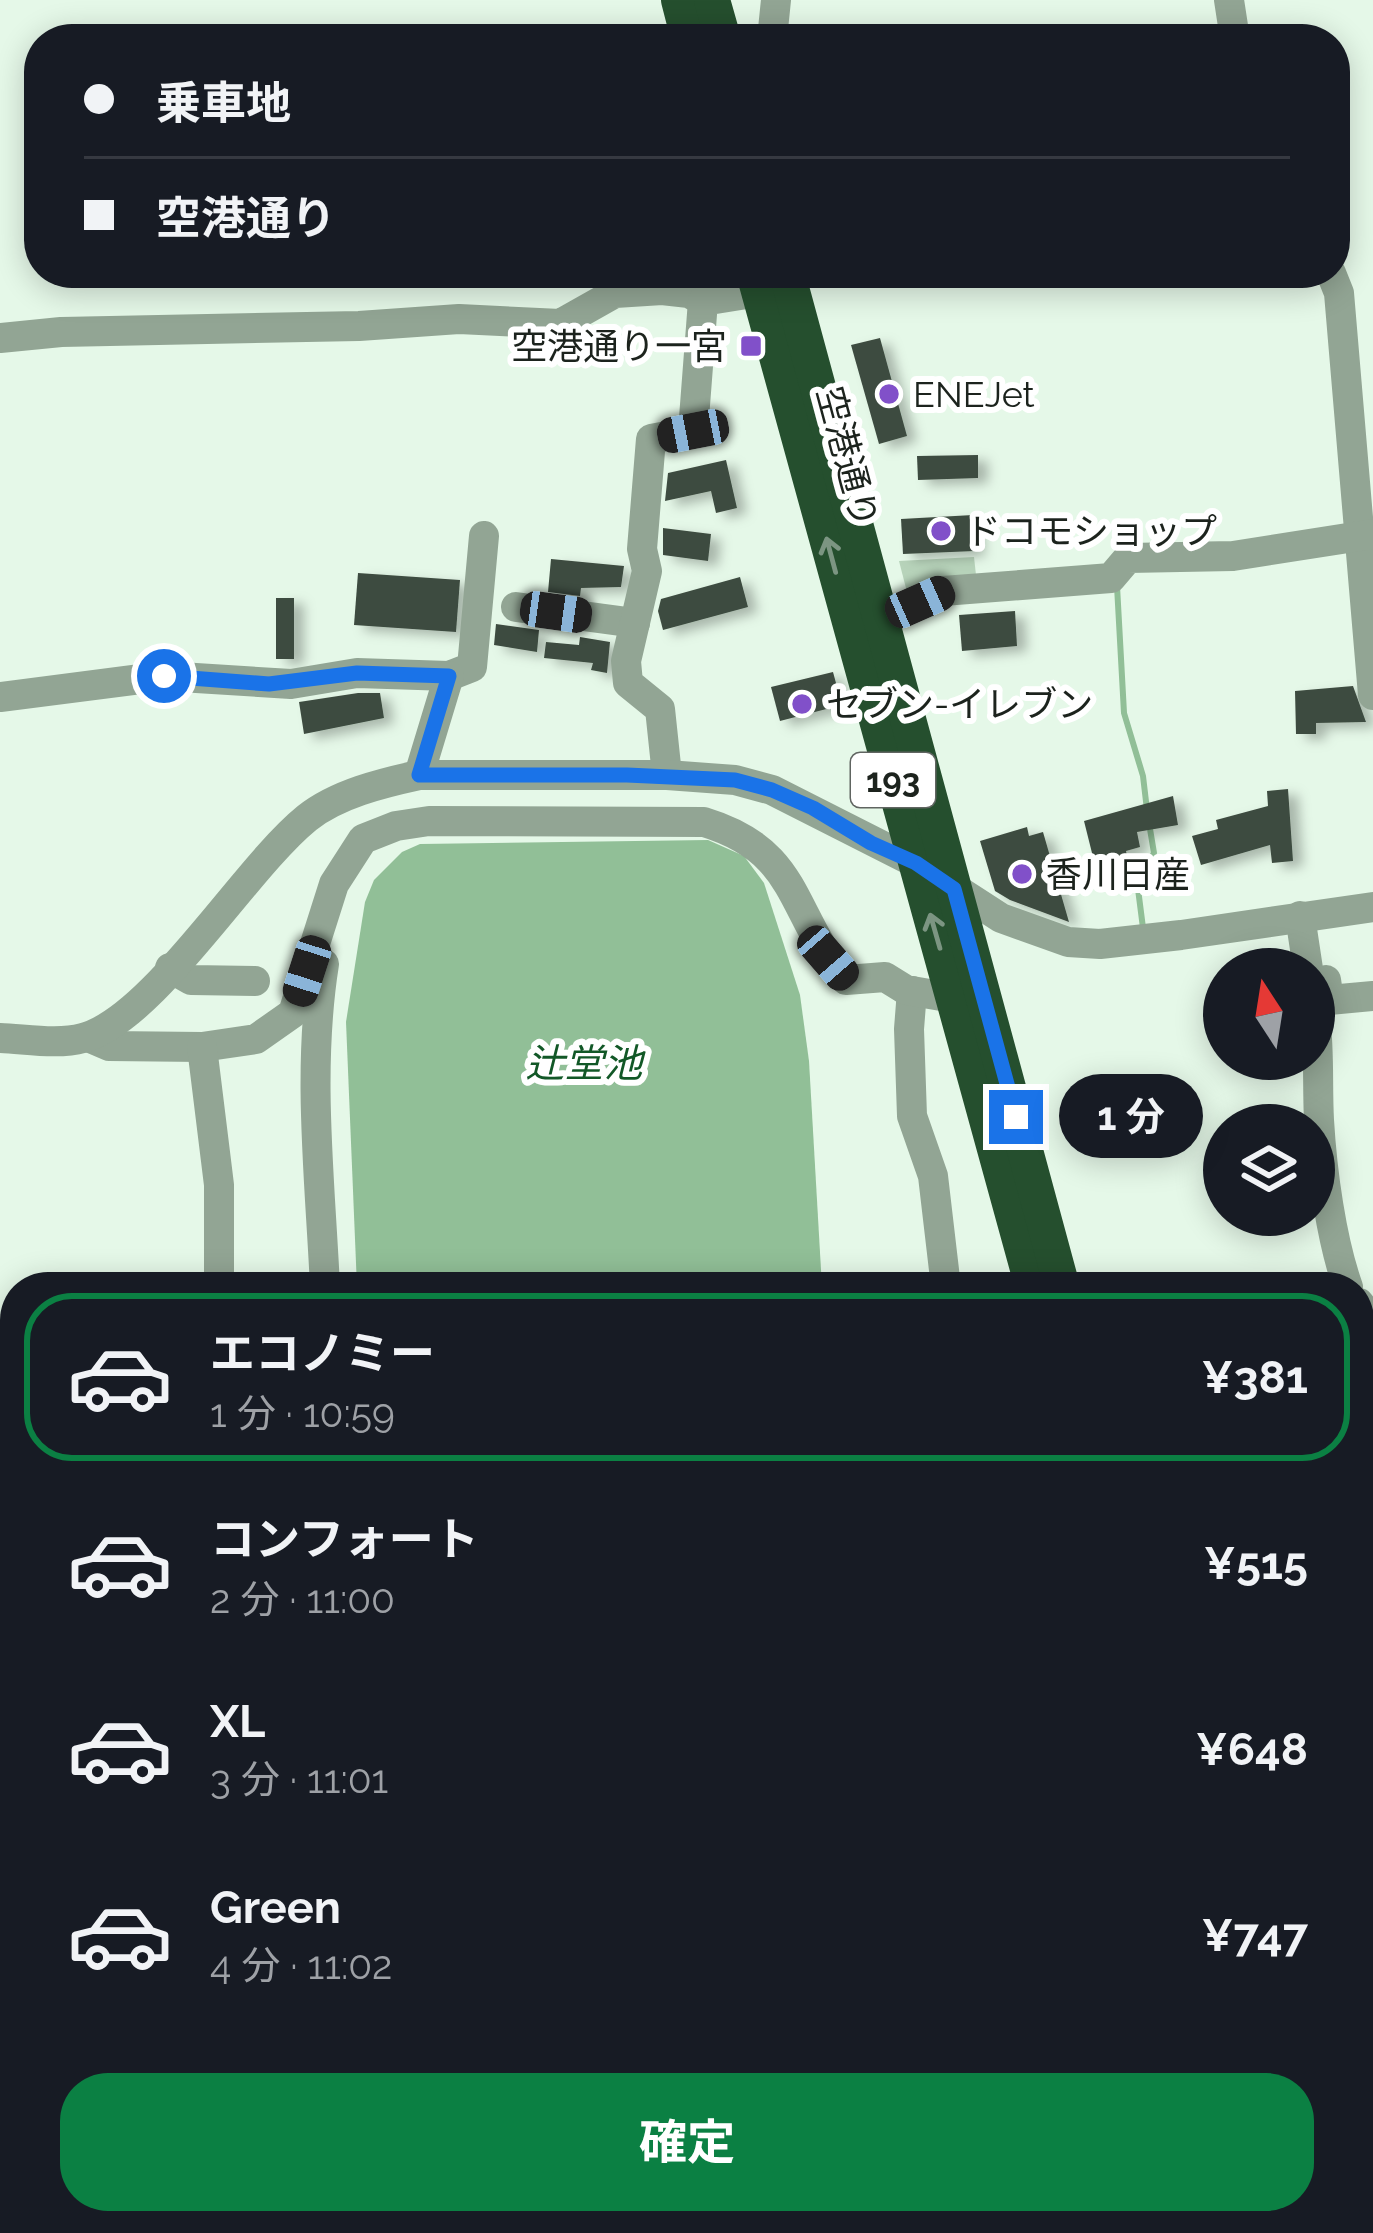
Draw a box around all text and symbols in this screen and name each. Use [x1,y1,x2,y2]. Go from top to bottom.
text: 乗車地 [156,77,291,130]
text: 空港通り [156,192,336,245]
place label: 空港通り一宮 [511,325,727,367]
marker: 空港通り一宮 [738,333,764,359]
place label: ENEJet [913,373,1035,415]
marker: ENEJet [876,381,902,407]
street label: 空港通り [809,382,887,532]
car [654,406,732,456]
place label: ドコモショップ [965,510,1217,552]
marker: ドコモショップ [928,518,954,544]
one-way arrow [819,537,841,575]
car [880,571,960,633]
car [518,589,594,635]
route start [137,649,191,703]
place label: セブン-イレブン [826,683,1093,725]
marker: セブン-イレブン [789,691,815,717]
road number: 193 [851,753,935,807]
place label: 香川日産 [1046,853,1190,895]
marker: 香川日産 [1009,861,1035,887]
one-way arrow [922,913,944,951]
car [791,919,865,997]
car [279,931,335,1011]
north arrow [1203,948,1335,1080]
map controls [1203,948,1335,1236]
water label: 辻堂池 [525,1040,646,1086]
callout: 1 分 [1058,1075,1202,1159]
route end [989,1090,1043,1144]
text: 1 分 [1097,1093,1165,1139]
button: layers [1203,1104,1335,1236]
icon: car [66,1323,174,1431]
text: エコノミー [210,1327,435,1380]
text: ¥381 [1201,1351,1308,1404]
text: 1 分 · 10:59 [210,1390,395,1436]
icon: car [66,1509,174,1617]
text: コンフォート [210,1513,479,1566]
text: ¥515 [1204,1537,1308,1590]
text: 2 分 · 11:00 [210,1576,395,1622]
icon: car [66,1695,174,1803]
text: XL [210,1695,265,1748]
text: ¥648 [1196,1723,1308,1776]
text: 3 分 · 11:01 [210,1756,388,1802]
icon: car [66,1881,174,1989]
text: Green [210,1881,341,1934]
text: ¥747 [1202,1909,1308,1962]
text: 4 分 · 11:02 [210,1942,392,1988]
button: 確定 [60,2073,1314,2211]

